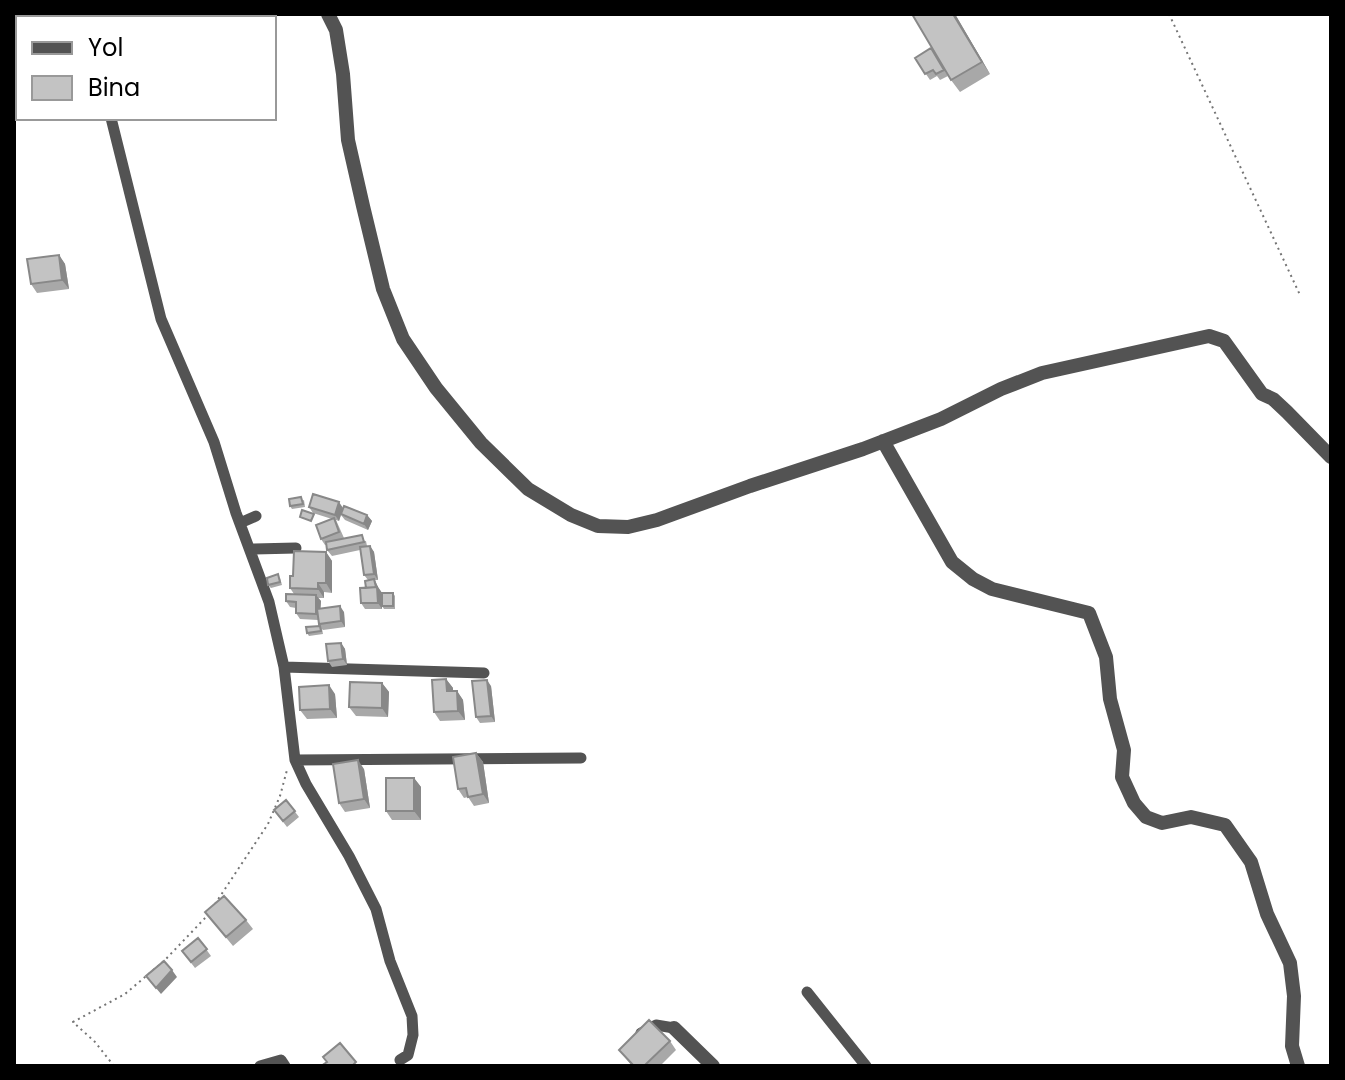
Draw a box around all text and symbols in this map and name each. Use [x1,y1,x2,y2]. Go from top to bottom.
legend [16,16,276,120]
text: Yol [88,31,123,64]
text: Bina [88,71,140,104]

